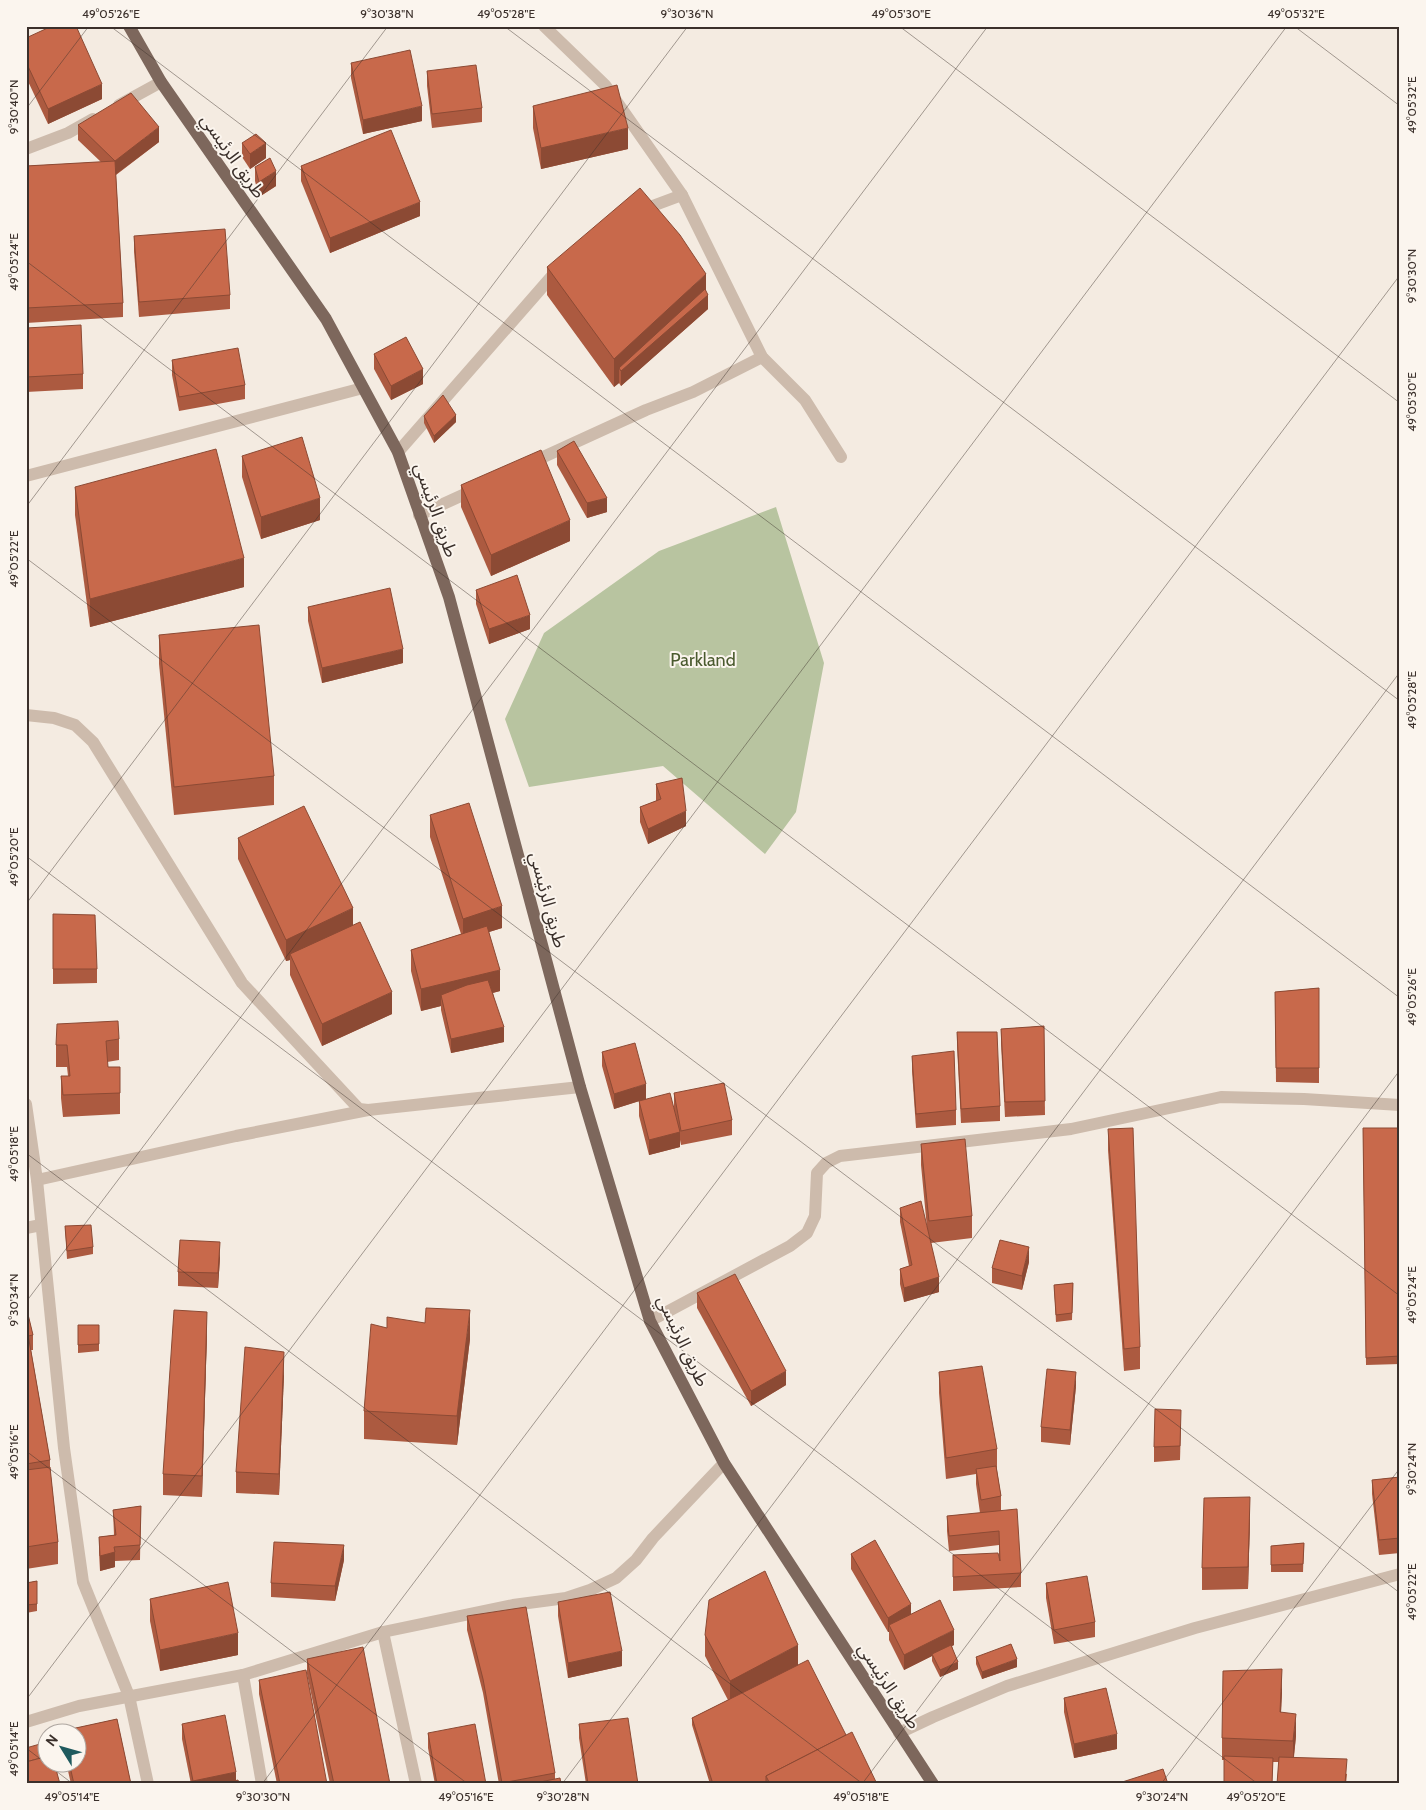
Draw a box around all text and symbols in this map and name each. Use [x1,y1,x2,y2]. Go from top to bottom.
text: 49°05'26"E [82,6,140,21]
text: 9°30'38"N [360,6,414,21]
text: 49°05'28"E [477,6,535,21]
text: 9°30'36"N [661,6,713,21]
text: 49°05'30"E [871,6,931,21]
text: 49°05'32"E [1267,6,1325,21]
text: 49°05'32"E [1404,76,1419,134]
text: 9°30'40"N [6,80,21,134]
street label: طريق الرئيسي [194,109,270,204]
text: 49°05'24"E [6,233,21,291]
text: 9°30'30"N [1404,249,1419,303]
text: 49°05'30"E [1404,372,1419,432]
street label: طريق الرئيسي [408,460,462,561]
text: 49°05'22"E [6,530,21,588]
park label: Parkland [670,649,736,671]
text: 49°05'28"E [1404,671,1419,729]
text: 49°05'20"E [6,827,21,887]
street label: طريق الرئيسي [523,850,571,951]
text: 49°05'26"E [1404,968,1419,1026]
text: 49°05'18"E [6,1126,21,1182]
text: 49°05'24"E [1404,1266,1419,1324]
text: 9°30'34"N [6,1274,21,1326]
street label: طريق الرئيسي [650,1292,714,1391]
text: 49°05'16"E [6,1424,21,1480]
text: 9°30'24"N [1404,1443,1419,1495]
text: 49°05'22"E [1404,1563,1419,1621]
street label: طريق الرئيسي [851,1639,925,1734]
text: 49°05'14"E [6,1721,21,1777]
north arrow [38,1722,88,1772]
text: N [41,1731,62,1750]
text: 49°05'14"E [44,1789,100,1804]
text: 9°30'30"N [236,1789,290,1804]
text: 49°05'16"E [438,1789,494,1804]
text: 9°30'28"N [536,1789,590,1804]
text: 49°05'18"E [833,1789,889,1804]
text: 9°30'24"N [1136,1789,1188,1804]
text: 49°05'20"E [1226,1789,1286,1804]

